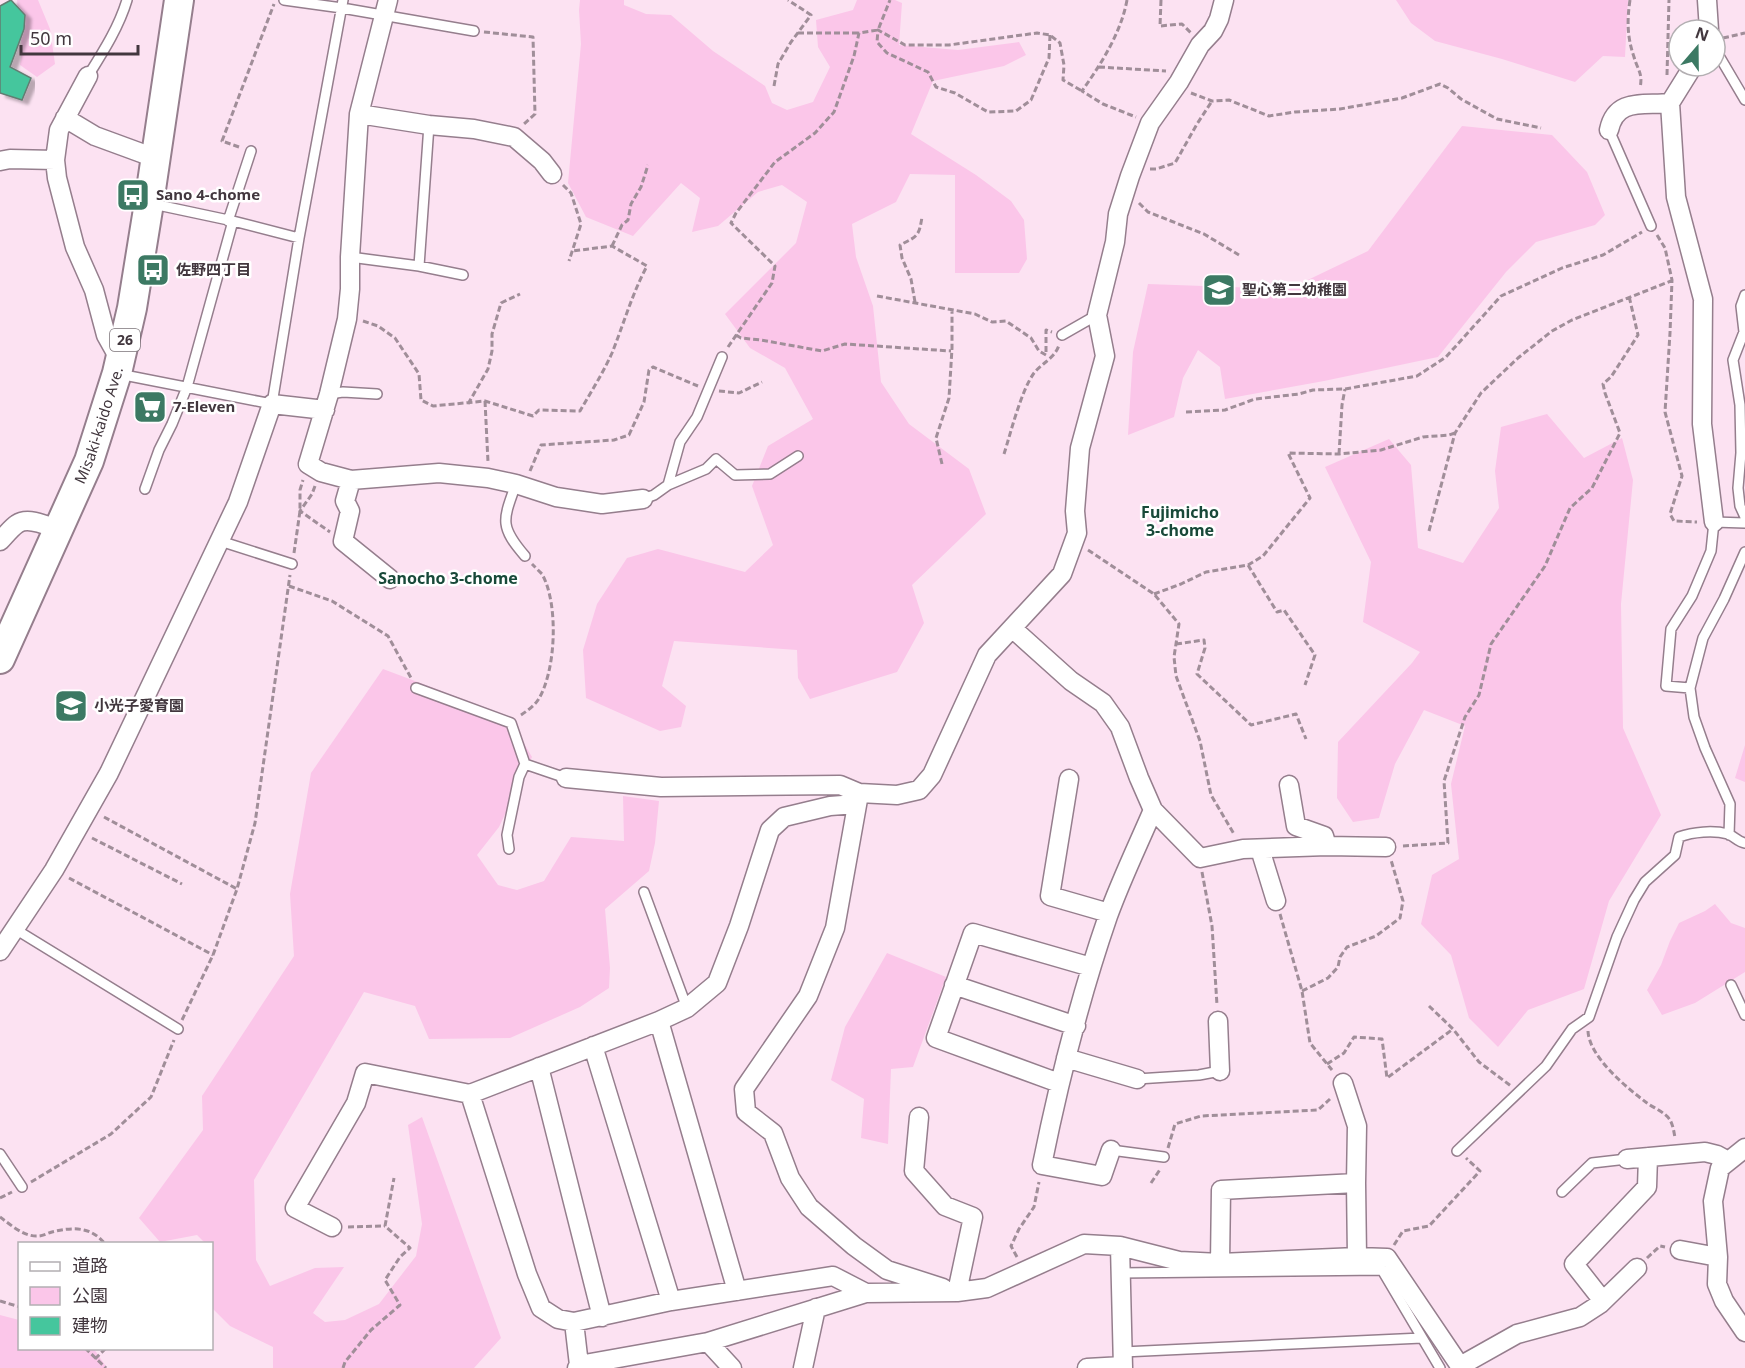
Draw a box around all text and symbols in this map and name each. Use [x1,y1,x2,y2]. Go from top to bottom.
scale bar [21,18,138,56]
north arrow [1667,18,1727,78]
text: N [1692,21,1712,46]
text: 50 m [30,26,72,50]
bus stop icon: Sano 4-chome [115,177,151,213]
place label: Sano 4-chome [156,184,260,204]
bus stop icon: 佐野四丁目 [135,252,171,288]
place label: 佐野四丁目 [176,259,251,279]
school or university icon: 聖心第二幼稚園 [1201,272,1237,308]
place label: 聖心第二幼稚園 [1242,279,1347,299]
road number: 26 [110,329,140,351]
street label: Misaki-kaido Ave. [69,365,127,487]
supermarket icon: 7-Eleven [132,389,168,425]
place label: 7-Eleven [173,396,235,416]
district label: Fujimicho 3-chome [1141,501,1219,541]
district label: Sanocho 3-chome [378,567,518,589]
school or university icon: 小光子愛育園 [53,688,89,724]
place label: 小光子愛育園 [94,695,184,715]
legend [18,1242,213,1350]
text: 道路 [72,1253,108,1277]
text: 公園 [72,1283,108,1307]
text: 建物 [72,1313,108,1337]

